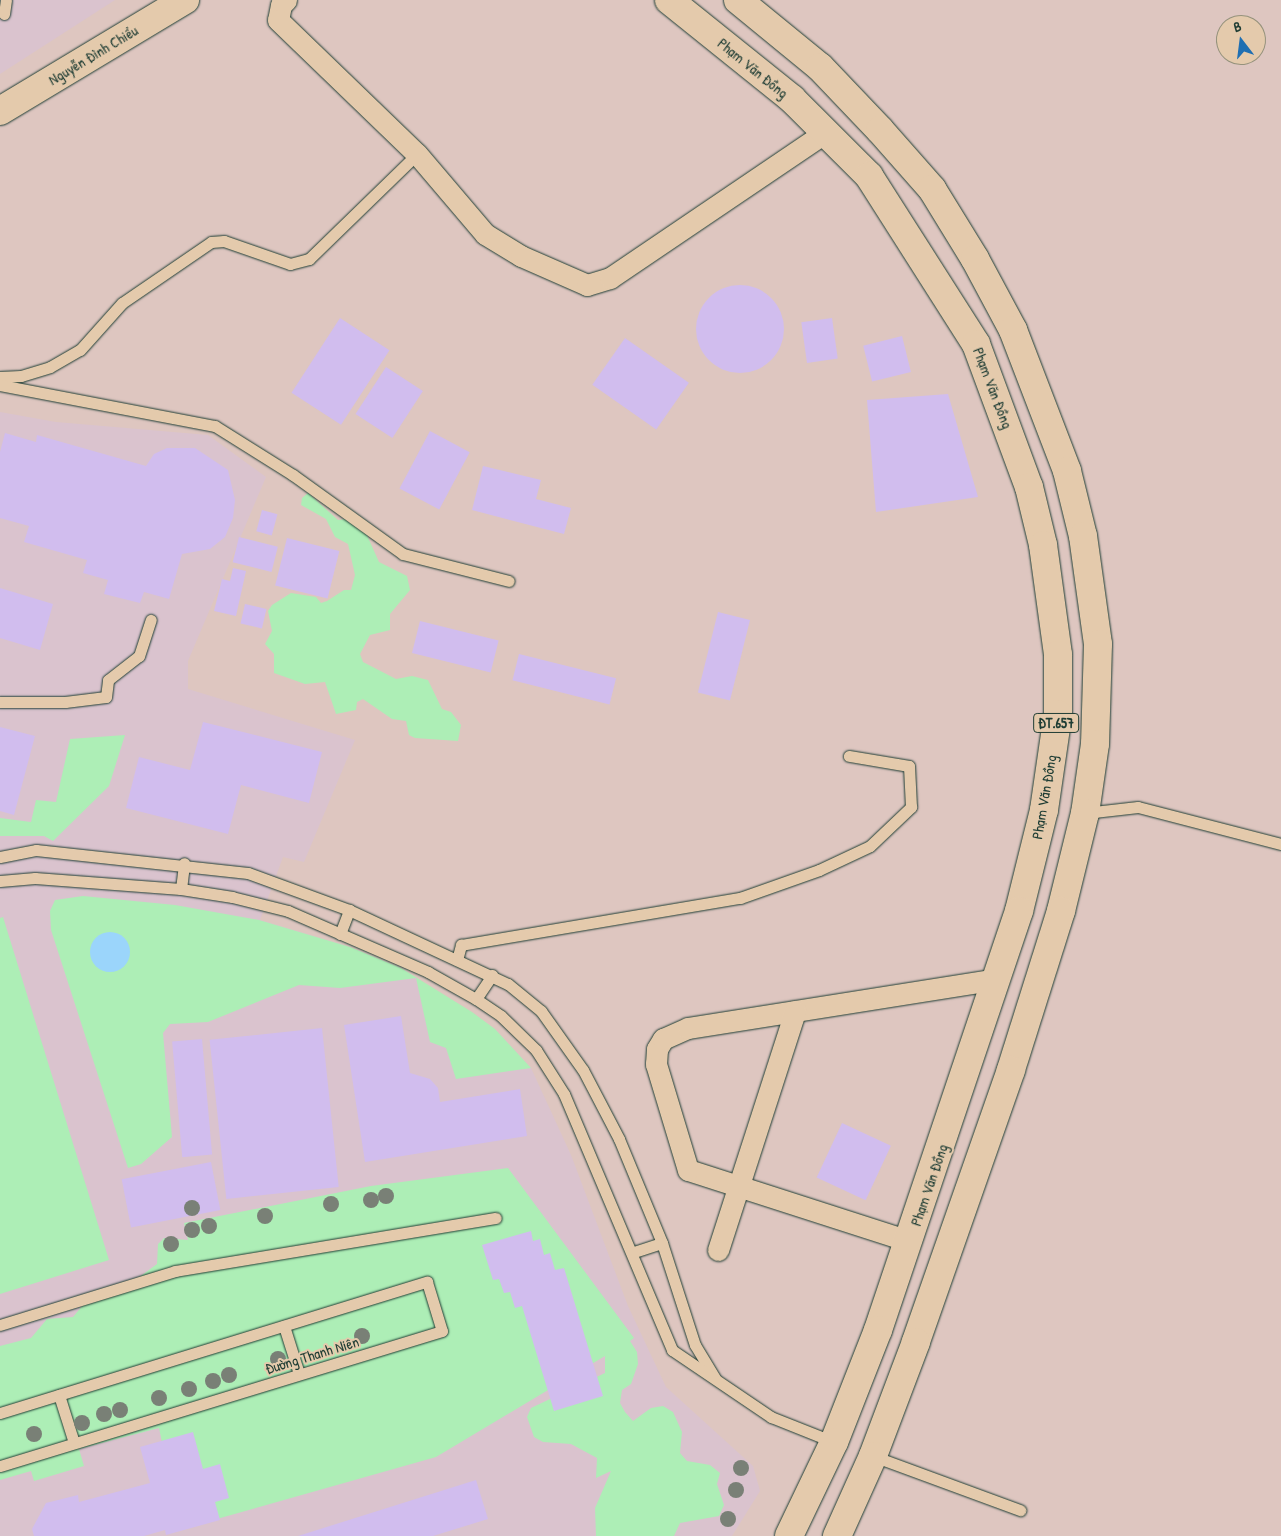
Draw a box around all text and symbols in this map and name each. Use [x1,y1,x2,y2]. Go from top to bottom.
north arrow [1216,15,1266,65]
text: B [1231,16,1243,36]
street label: Nguyễn Đình Chiểu [45,21,141,89]
street label: Phạm Văn Đồng [714,34,792,102]
street label: Phạm Văn Đồng [969,345,1017,431]
road number: ĐT.657 [1032,711,1080,734]
street label: Phạm Văn Đồng [1028,753,1060,841]
street label: Phạm Văn Đồng [907,1142,951,1228]
street label: Đường Thanh Niên [263,1332,361,1378]

